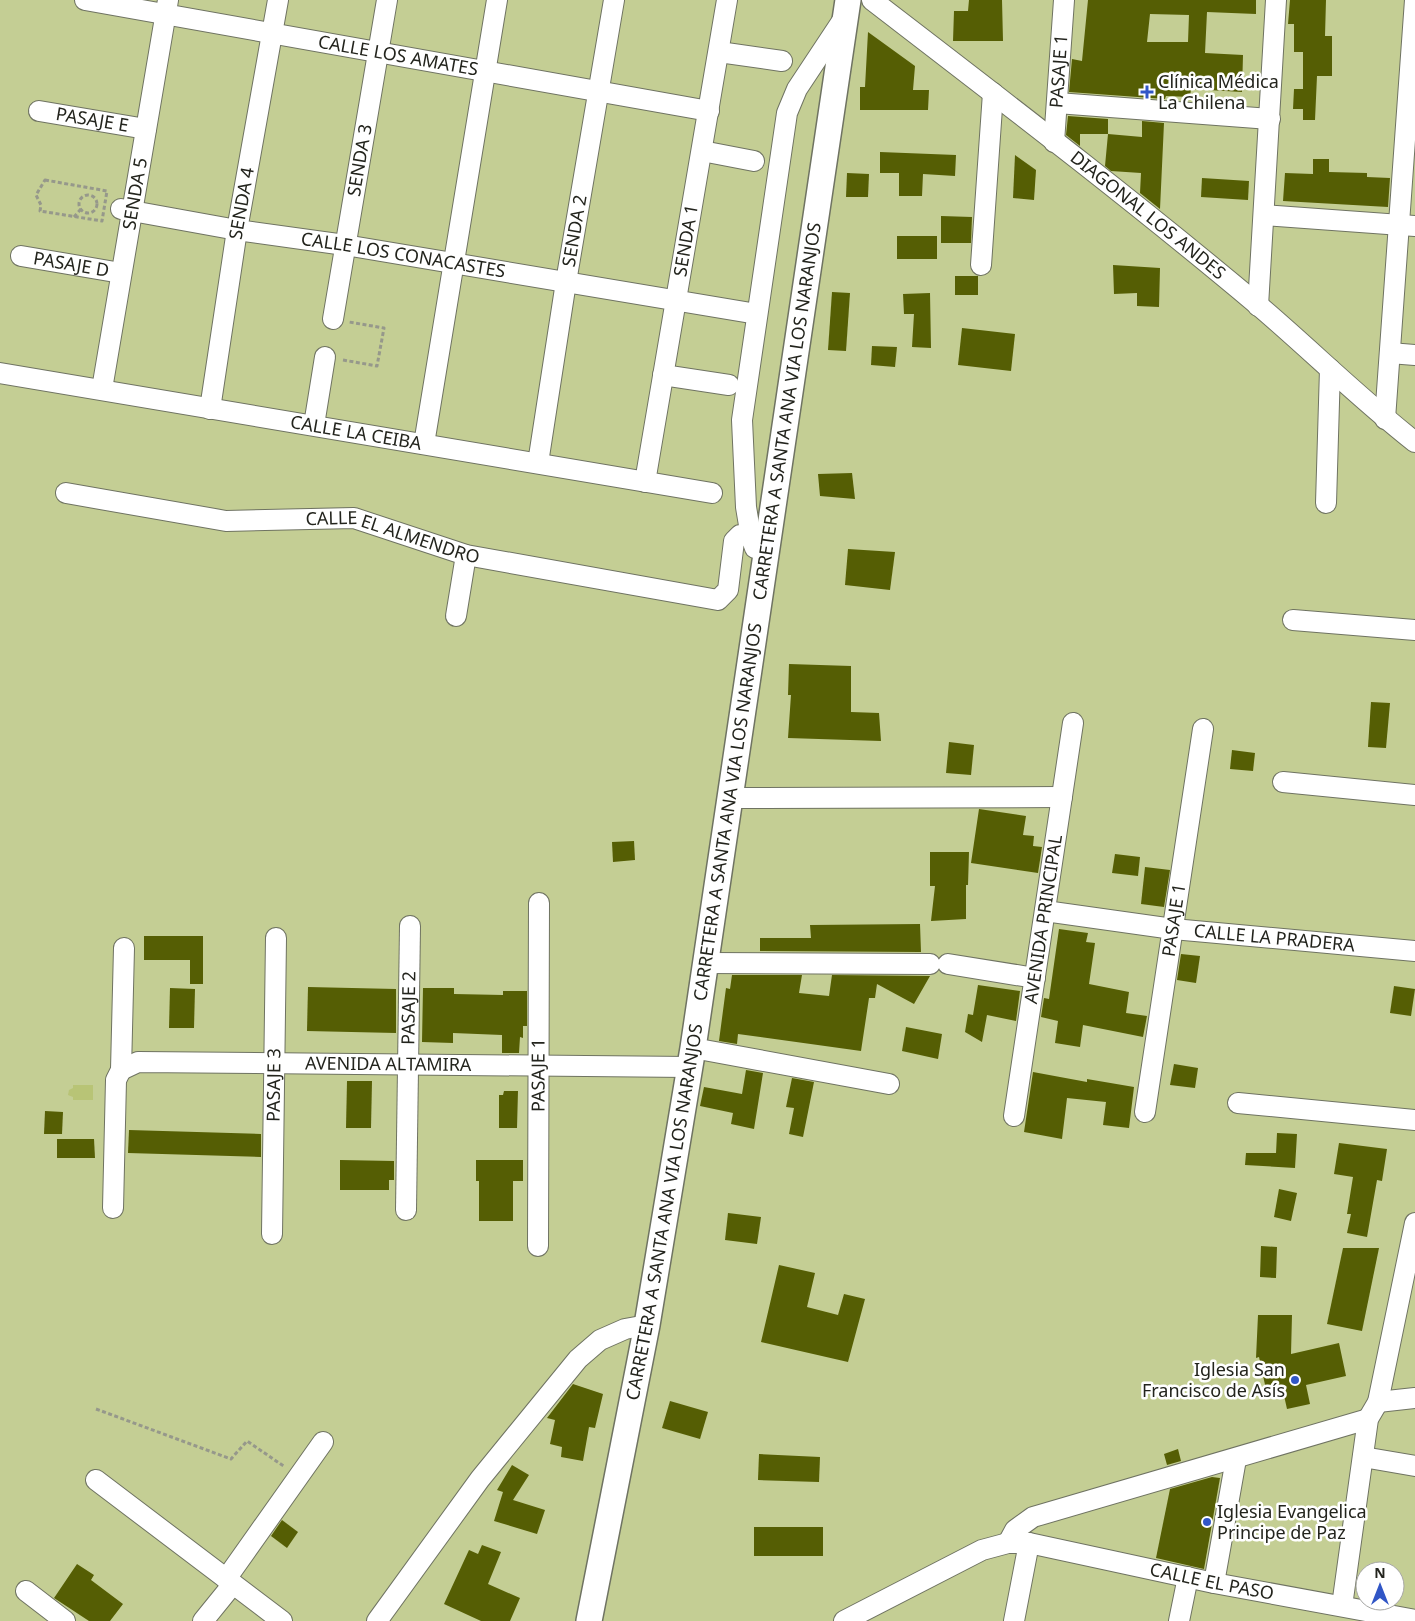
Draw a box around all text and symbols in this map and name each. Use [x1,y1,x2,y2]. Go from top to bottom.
street label: CALLE LOS AMATES [316,29,480,81]
street label: PASAJE 1 [1043,33,1073,109]
place label: Clínica Médica La Chilena [1158,69,1279,114]
marker: Clínica Médica La Chilena [1140,85,1154,99]
street label: PASAJE E [54,101,131,137]
street label: SENDA 3 [341,122,377,198]
street label: DIAGONAL LOS ANDES [1066,145,1231,284]
street label: SENDA 5 [116,156,152,232]
street label: SENDA 4 [223,165,259,241]
street label: SENDA 2 [556,193,592,269]
street label: SENDA 1 [667,202,703,278]
street label: CARRETERA A SANTA ANA VIA LOS NARANJOS [746,221,826,602]
street label: CALLE LOS CONACASTES [300,226,508,283]
street label: PASAJE D [32,245,111,282]
street label: CALLE LA CEIBA [289,409,424,455]
street label: CALLE EL ALMENDRO [305,505,482,568]
street label: CARRETERA A SANTA ANA VIA LOS NARANJOS [687,621,767,1002]
street label: AVENIDA PRINCIPAL [1018,833,1067,1005]
street label: PASAJE 1 [1156,882,1190,958]
street label: CALLE LA PRADERA [1193,918,1356,957]
street label: PASAJE 2 [395,971,420,1045]
street label: CARRETERA A SANTA ANA VIA LOS NARANJOS [620,1022,707,1402]
street label: PASAJE 1 [525,1038,550,1112]
street label: PASAJE 3 [261,1048,286,1122]
street label: AVENIDA ALTAMIRA [305,1051,472,1076]
place label: Iglesia San Francisco de Asís [1142,1357,1285,1402]
marker: Iglesia San Francisco de Asís [1289,1374,1301,1386]
place label: Iglesia Evangelica Principe de Paz [1217,1499,1367,1544]
marker: Iglesia Evangelica Principe de Paz [1201,1516,1213,1528]
street label: CALLE EL PASO [1148,1556,1276,1605]
north arrow [1355,1561,1405,1611]
text: N [1374,1563,1386,1582]

